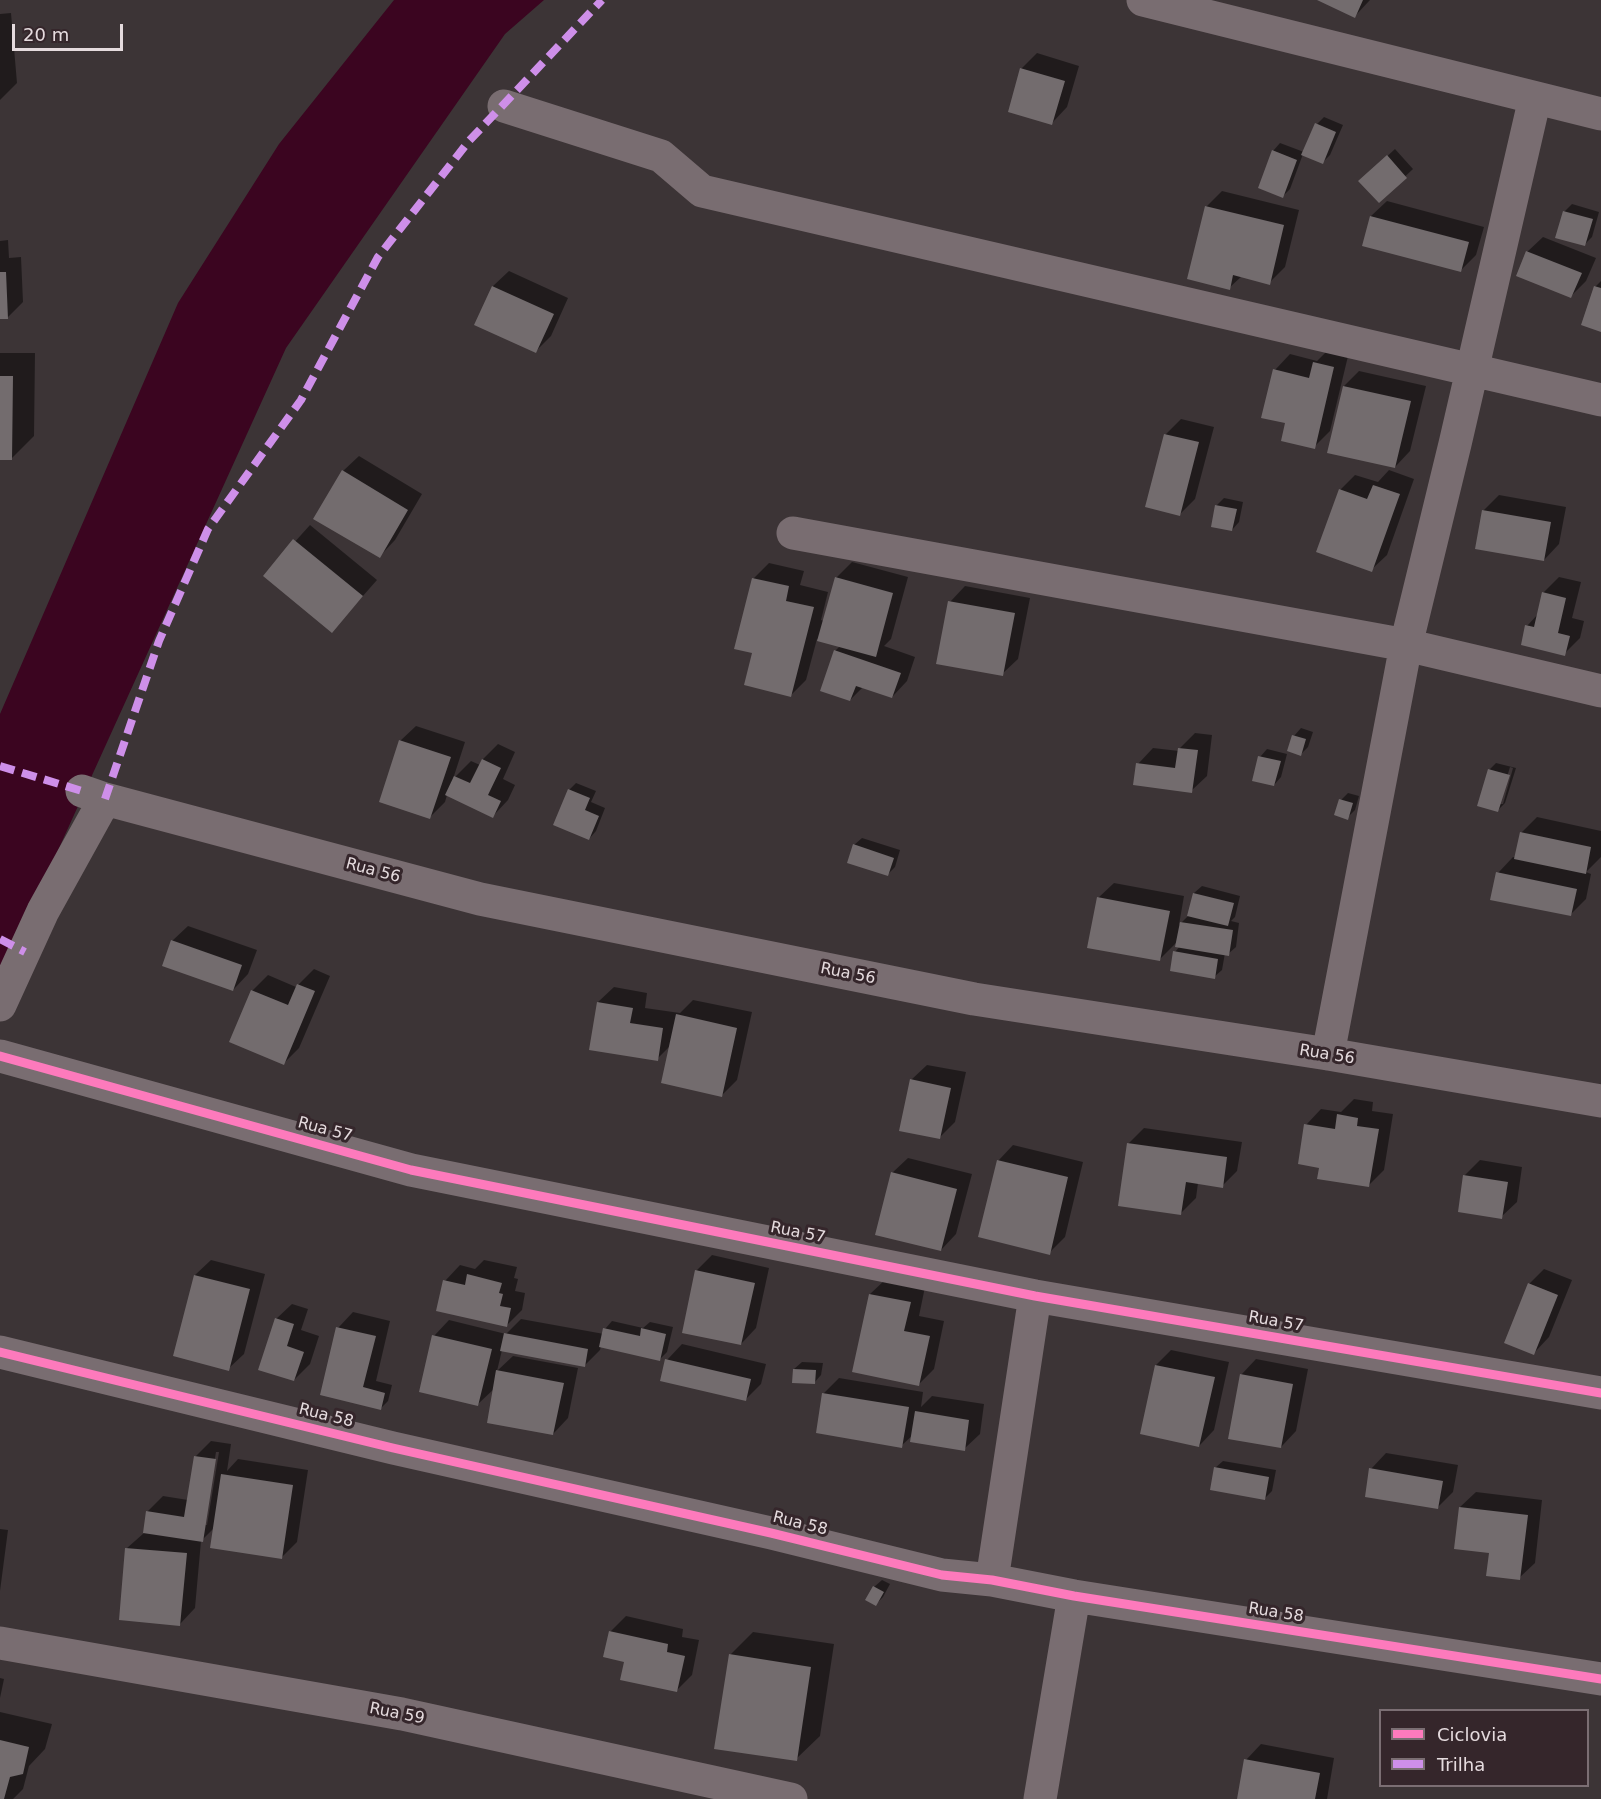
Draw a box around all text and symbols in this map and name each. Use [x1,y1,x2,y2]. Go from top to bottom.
scale bar [15,12,126,50]
text: 20 m [23,24,69,45]
street label: Rua 56 [344,855,402,887]
street label: Rua 56 [819,959,877,989]
street label: Rua 56 [1298,1041,1356,1069]
street label: Rua 57 [296,1114,354,1146]
street label: Rua 57 [769,1218,827,1248]
street label: Rua 57 [1247,1308,1305,1336]
street label: Rua 58 [297,1400,355,1432]
street label: Rua 58 [771,1508,829,1540]
street label: Rua 58 [1247,1599,1305,1627]
street label: Rua 59 [368,1699,426,1729]
legend [1379,1709,1589,1787]
text: Ciclovia [1437,1724,1507,1745]
text: Trilha [1437,1754,1485,1775]

